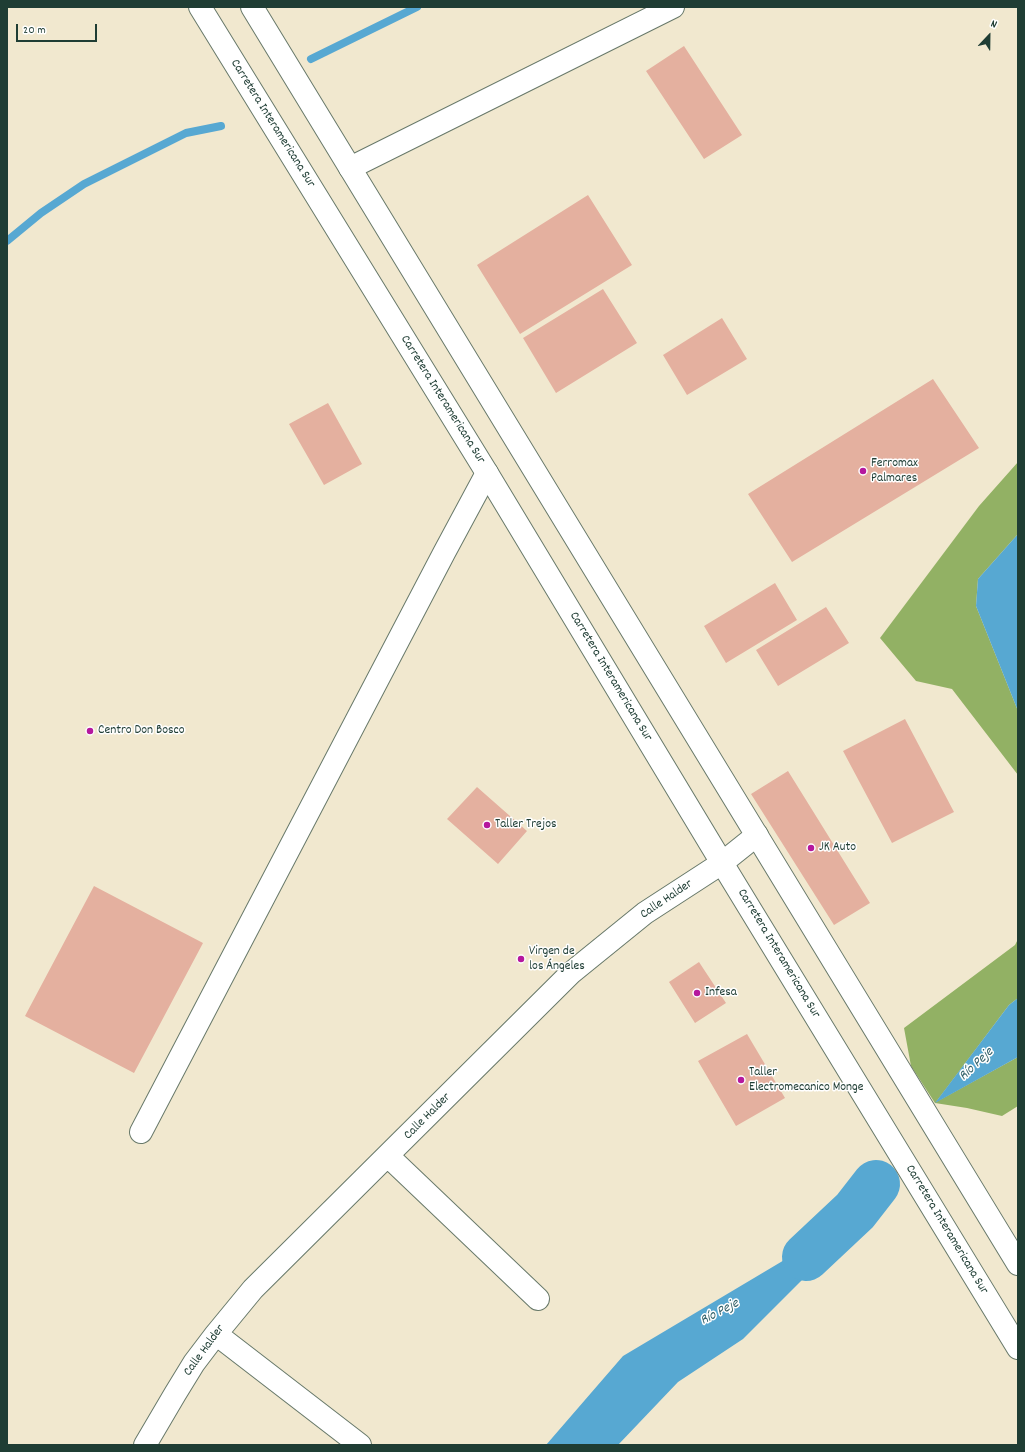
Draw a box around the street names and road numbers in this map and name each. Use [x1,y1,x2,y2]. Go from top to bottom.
street label: Carretera Interamericana Sur [226,57,318,191]
street label: Carretera Interamericana Sur [396,333,488,467]
street label: Carretera Interamericana Sur [565,609,655,745]
street label: Calle Halder [638,877,696,923]
street label: Carretera Interamericana Sur [733,886,823,1022]
street label: Calle Halder [401,1090,455,1144]
street label: Carretera Interamericana Sur [901,1162,991,1298]
street label: Calle Halder [181,1322,229,1380]

